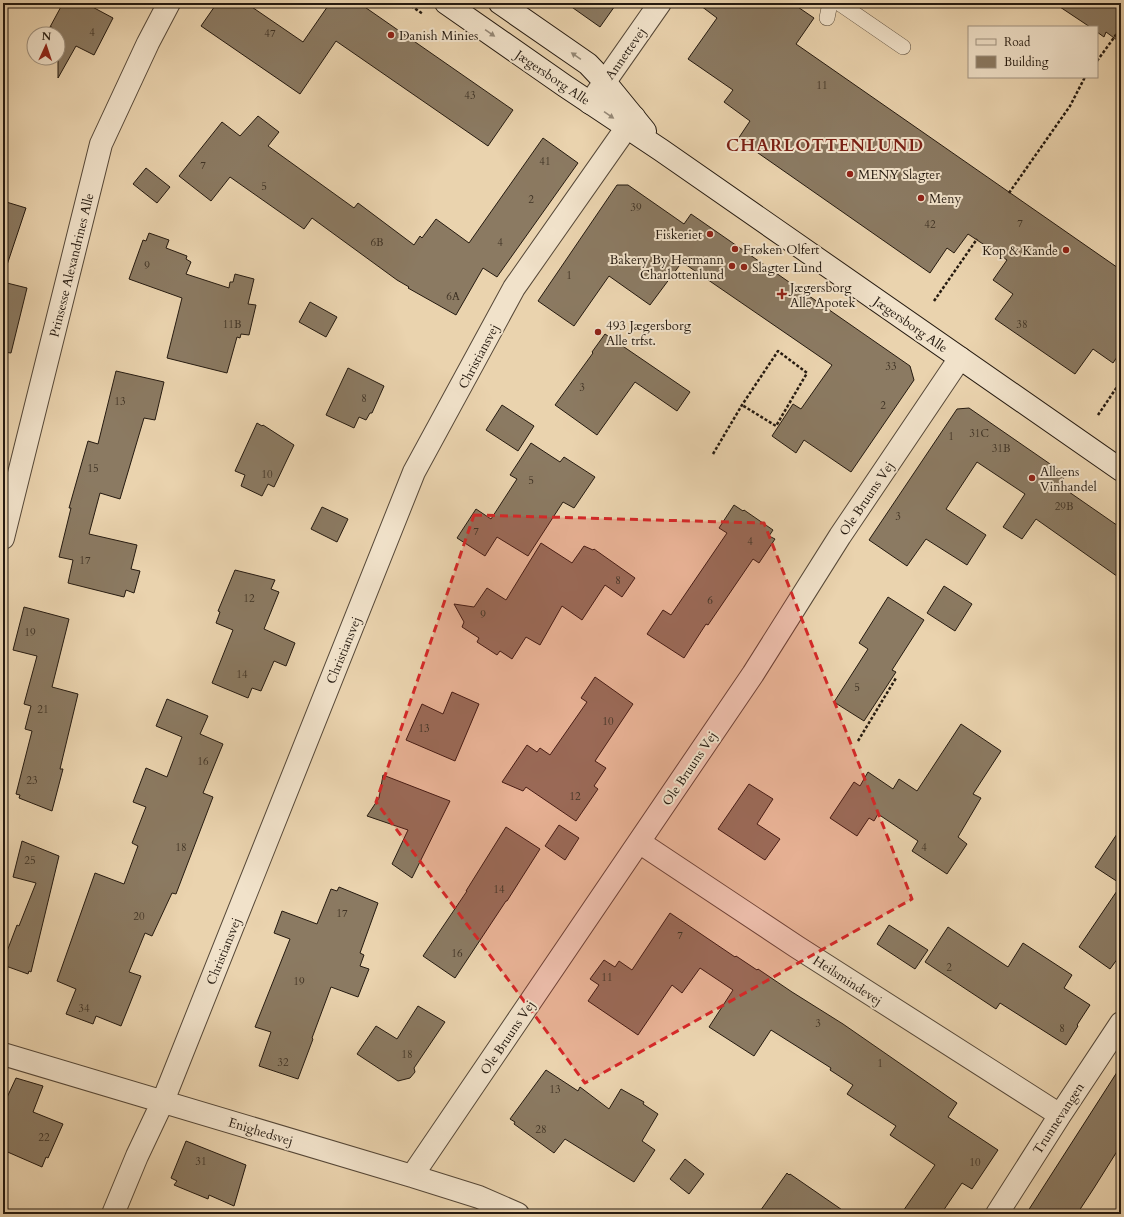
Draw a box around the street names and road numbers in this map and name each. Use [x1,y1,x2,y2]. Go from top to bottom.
street label: Annettevej [601,24,650,83]
street label: Jægersborg Alle [510,45,593,110]
street label: Prinsesse Alexandrines Alle [45,191,99,339]
street label: Jægersborg Alle [868,291,951,357]
street label: Christiansvej [454,321,504,392]
street label: Ole Bruuns Vej [835,458,898,539]
street label: Christiansvej [322,614,366,687]
street label: Ole Bruuns Vej [658,728,721,809]
street label: Christiansvej [202,915,246,988]
street label: Heilsmindevej [809,952,886,1010]
street label: Ole Bruuns Vej [476,997,539,1078]
street label: Trunnevangen [1029,1079,1089,1158]
street label: Enighedsvej [226,1114,295,1150]

